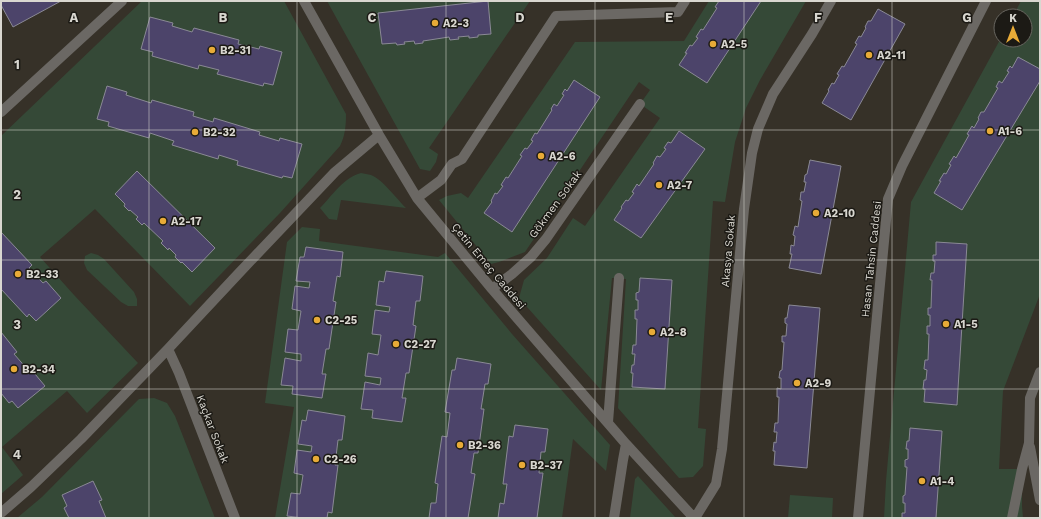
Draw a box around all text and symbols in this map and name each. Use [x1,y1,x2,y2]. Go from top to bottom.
north arrow [993,8,1033,48]
text: A [70,10,79,25]
text: B [219,10,228,25]
text: C [368,10,377,25]
text: D [515,10,525,25]
text: E [665,10,673,25]
text: F [814,10,822,25]
text: G [962,10,972,25]
text: K [1009,12,1017,25]
place label: A2-3 [443,17,469,30]
marker: A2-3 [430,18,440,28]
place label: A2-5 [721,38,747,51]
marker: A2-5 [708,39,718,49]
place label: B2-31 [220,44,251,57]
marker: B2-31 [207,45,217,55]
place label: A2-11 [877,49,906,62]
marker: A2-11 [864,50,874,60]
text: 1 [14,57,20,72]
place label: A1-6 [998,125,1022,138]
place label: B2-32 [203,126,236,139]
marker: A1-6 [985,126,995,136]
marker: B2-32 [190,127,200,137]
place label: A2-6 [549,150,576,163]
marker: A2-6 [536,151,546,161]
street label: Gökmen Sokak [527,168,584,241]
place label: A2-7 [667,179,693,192]
marker: A2-7 [654,180,664,190]
text: 2 [13,187,21,202]
street label: Hasan Tahsin Caddesi [859,200,884,318]
place label: A2-10 [824,207,855,220]
marker: A2-10 [811,208,821,218]
street label: Akasya Sokak [719,214,738,288]
place label: A2-17 [171,215,202,228]
marker: A2-17 [158,216,168,226]
street label: Çetin Emeç Caddesi [449,221,528,312]
place label: B2-33 [26,268,59,281]
marker: B2-33 [13,269,23,279]
place label: C2-25 [325,314,357,327]
marker: C2-25 [312,315,322,325]
text: 3 [13,317,21,332]
place label: A1-5 [954,318,978,331]
marker: A1-5 [941,319,951,329]
place label: A2-8 [660,326,687,339]
marker: A2-8 [647,327,657,337]
place label: C2-27 [404,338,437,351]
marker: C2-27 [391,339,401,349]
place label: B2-34 [22,363,55,376]
marker: B2-34 [9,364,19,374]
place label: A2-9 [805,377,831,390]
marker: A2-9 [792,378,802,388]
street label: Kaçkar Sokak [194,393,232,465]
place label: B2-36 [468,439,501,452]
marker: B2-36 [455,440,465,450]
text: 4 [13,447,22,462]
place label: C2-26 [324,453,357,466]
marker: C2-26 [311,454,321,464]
place label: B2-37 [530,459,563,472]
marker: B2-37 [517,460,527,470]
place label: A1-4 [930,475,954,488]
marker: A1-4 [917,476,927,486]

